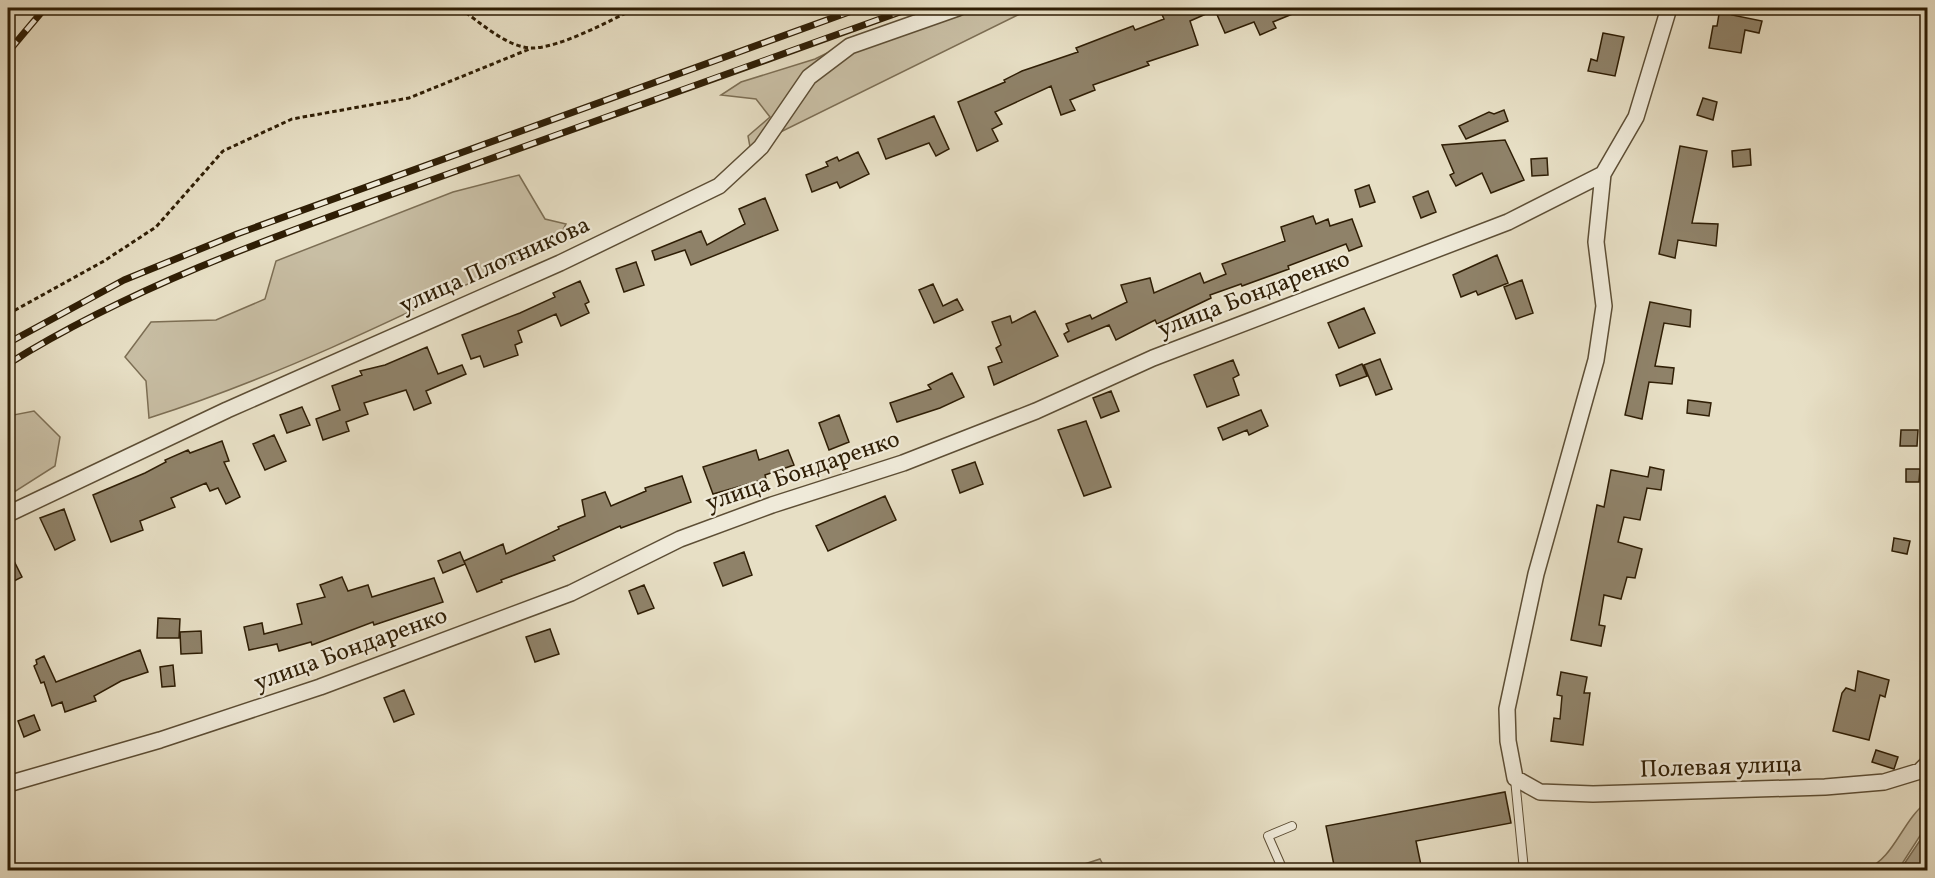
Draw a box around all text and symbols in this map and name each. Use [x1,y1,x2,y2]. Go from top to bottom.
street label: улица Плотникова [394,209,596,323]
street label: улица Бондаренко [1153,243,1355,347]
street label: улица Бондаренко [701,423,905,521]
street label: улица Бондаренко [250,599,452,701]
street label: Полевая улица [1639,748,1803,788]

